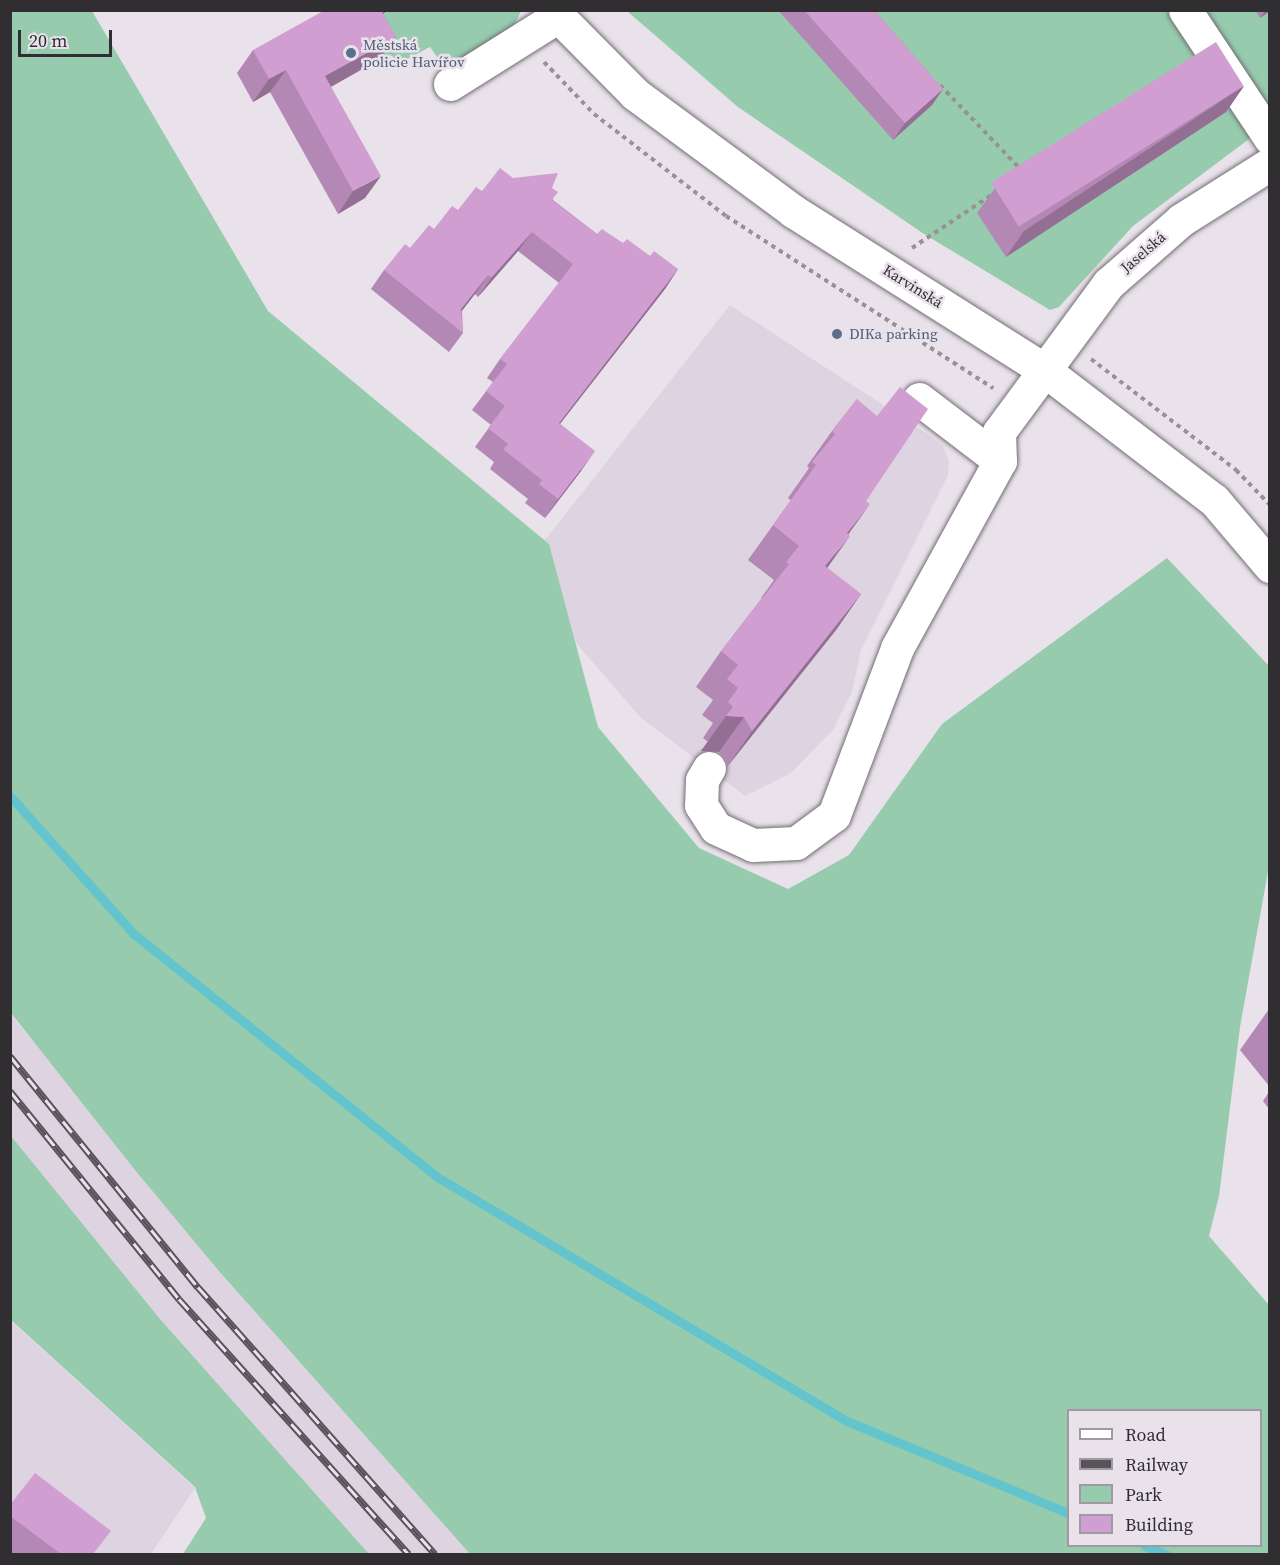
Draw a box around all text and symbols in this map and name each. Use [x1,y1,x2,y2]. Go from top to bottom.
scale bar [21,18,116,56]
text: 20 m [29,28,67,53]
place label: Městská policie Havířov [363,35,465,70]
marker: Městská policie Havířov [344,46,358,60]
street label: Jaselská [1117,228,1169,276]
street label: Karvinská [880,261,946,311]
place label: DIKa parking [849,325,938,343]
marker: DIKa parking [830,327,844,341]
legend [1067,1409,1262,1547]
text: Road [1125,1422,1166,1447]
text: Railway [1125,1452,1188,1477]
text: Park [1125,1482,1162,1507]
text: Building [1125,1512,1193,1537]

